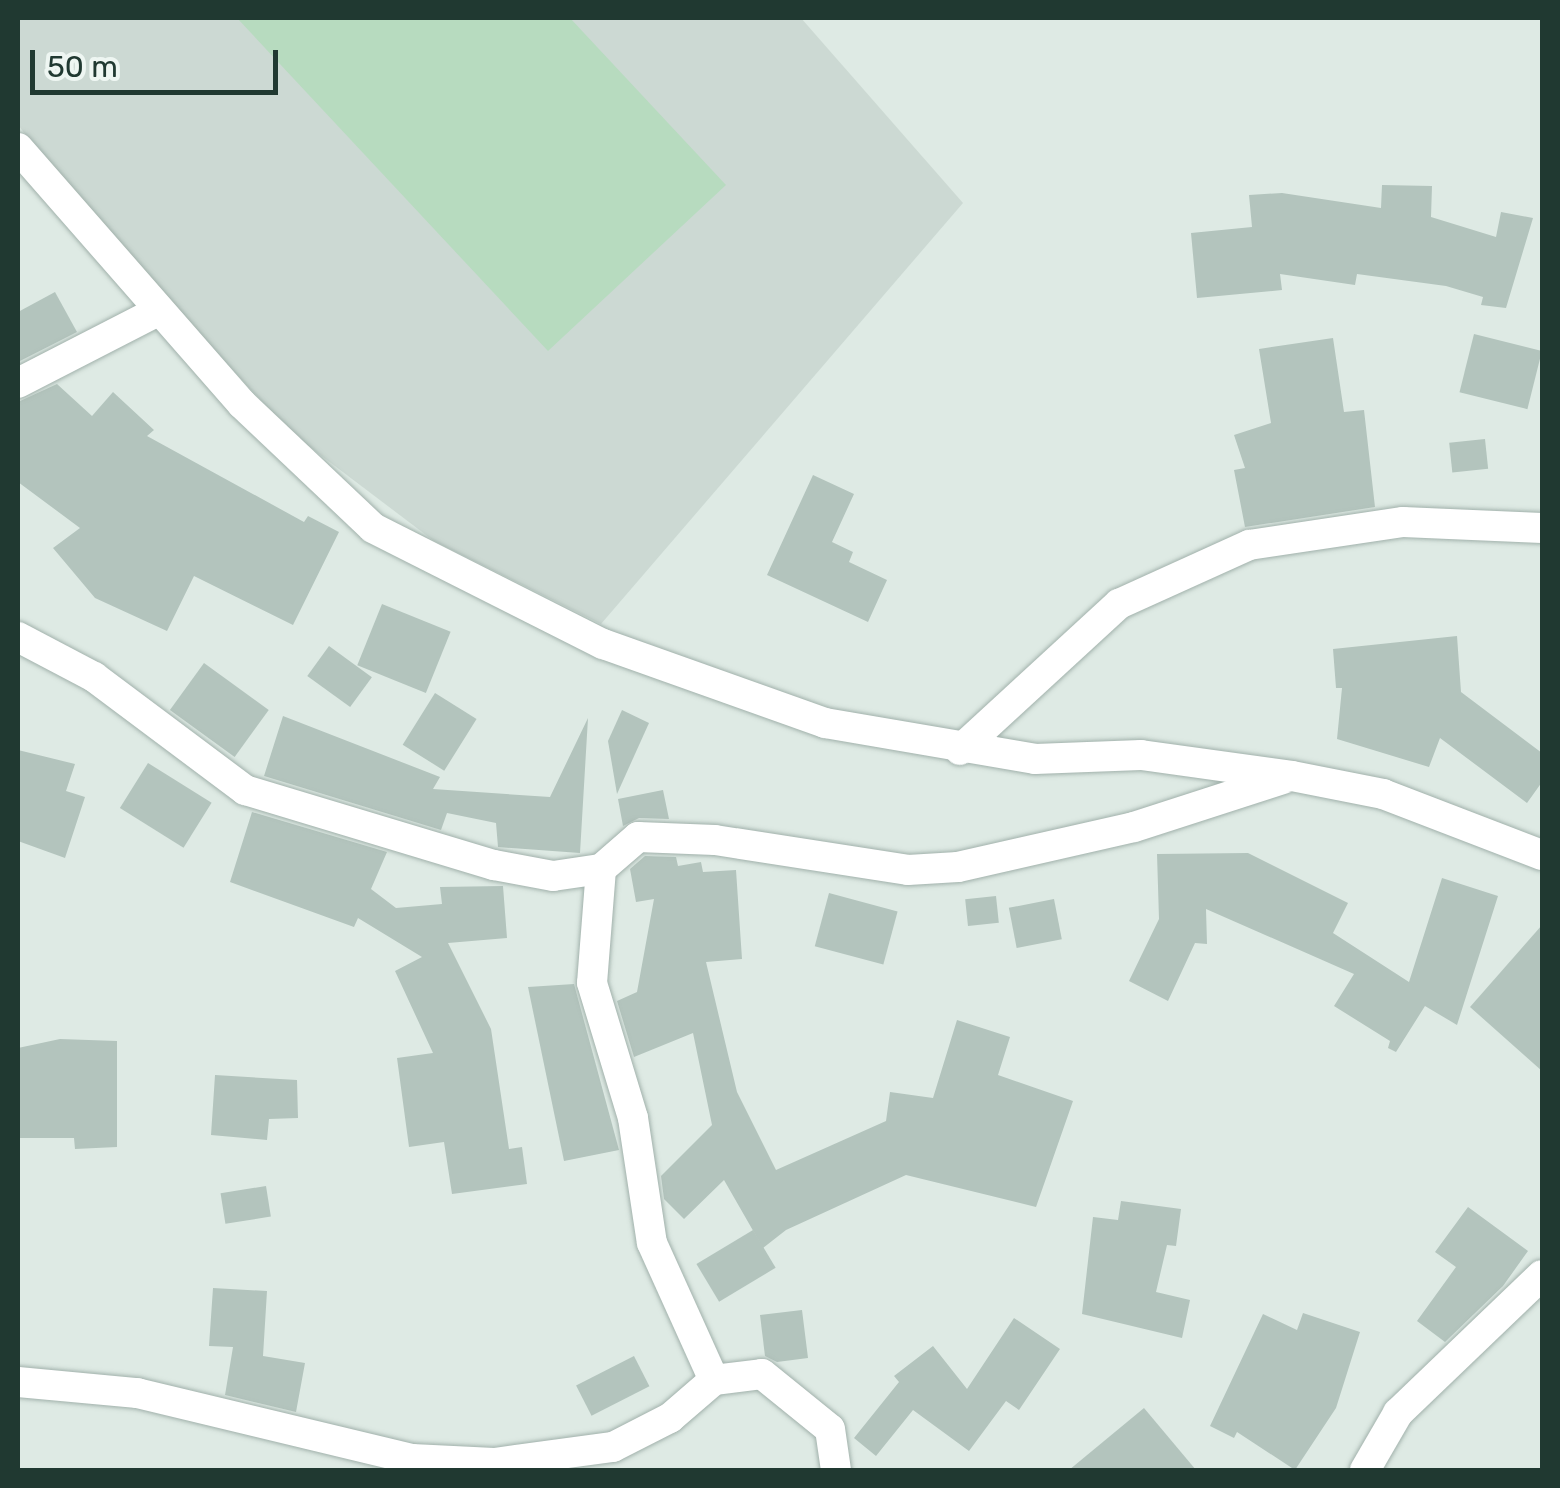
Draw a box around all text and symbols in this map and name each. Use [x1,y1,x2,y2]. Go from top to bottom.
scale bar [35,30,282,92]
text: 50 m [47,49,118,85]

